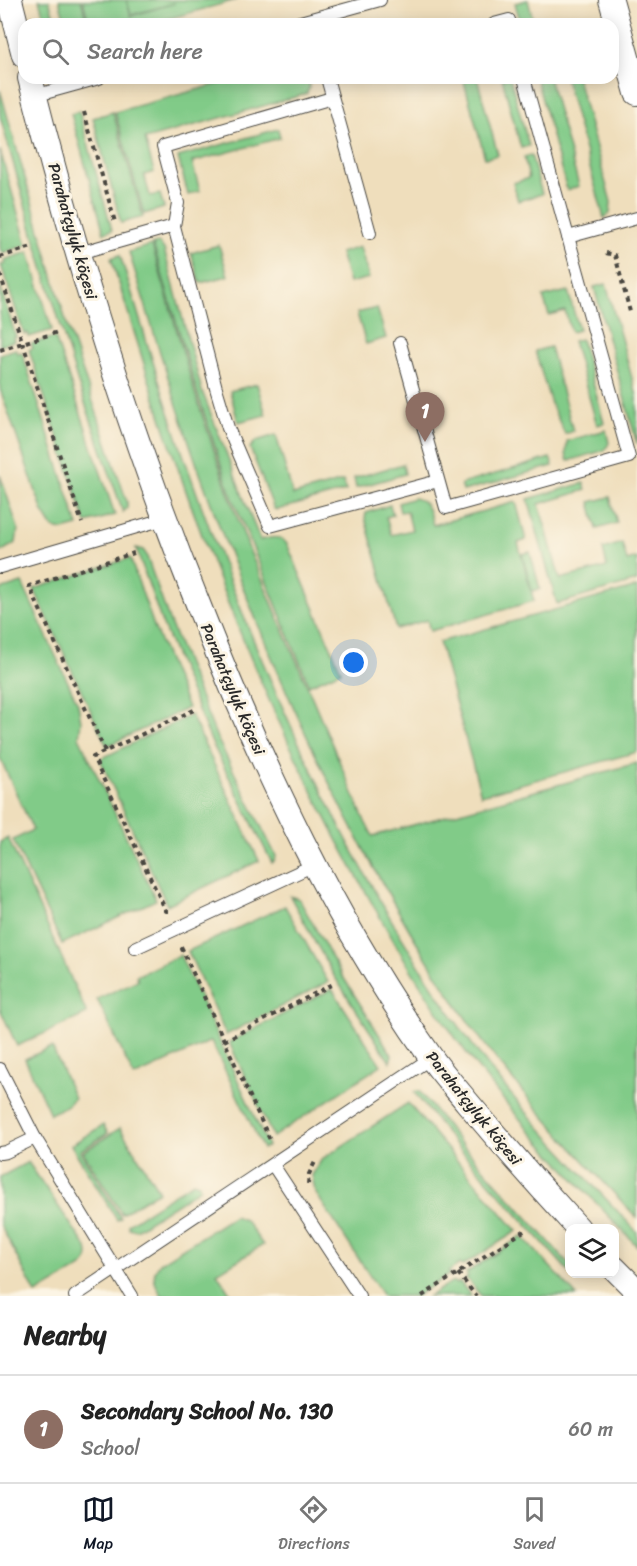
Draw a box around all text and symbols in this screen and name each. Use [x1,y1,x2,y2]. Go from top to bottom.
search box [18,18,619,84]
text: Search here [87,32,203,71]
icon: search [39,35,72,68]
street label: Parahatçylyk köçesi [40,159,106,303]
pin: 1 [406,392,444,442]
street label: Parahatçylyk köçesi [192,619,274,760]
your location [339,648,368,677]
street label: Parahatçylyk köçesi [418,1044,530,1172]
map controls [565,1224,619,1278]
button: layers [565,1224,619,1278]
text: Nearby [24,1312,106,1358]
text: Secondary School No. 130 [81,1392,334,1431]
text: 1 [39,1412,48,1447]
text: 60 m [568,1412,613,1447]
text: School [81,1431,140,1466]
tab: Map [82,1493,115,1558]
tab: Directions [278,1493,350,1558]
tab: Saved [513,1493,555,1558]

